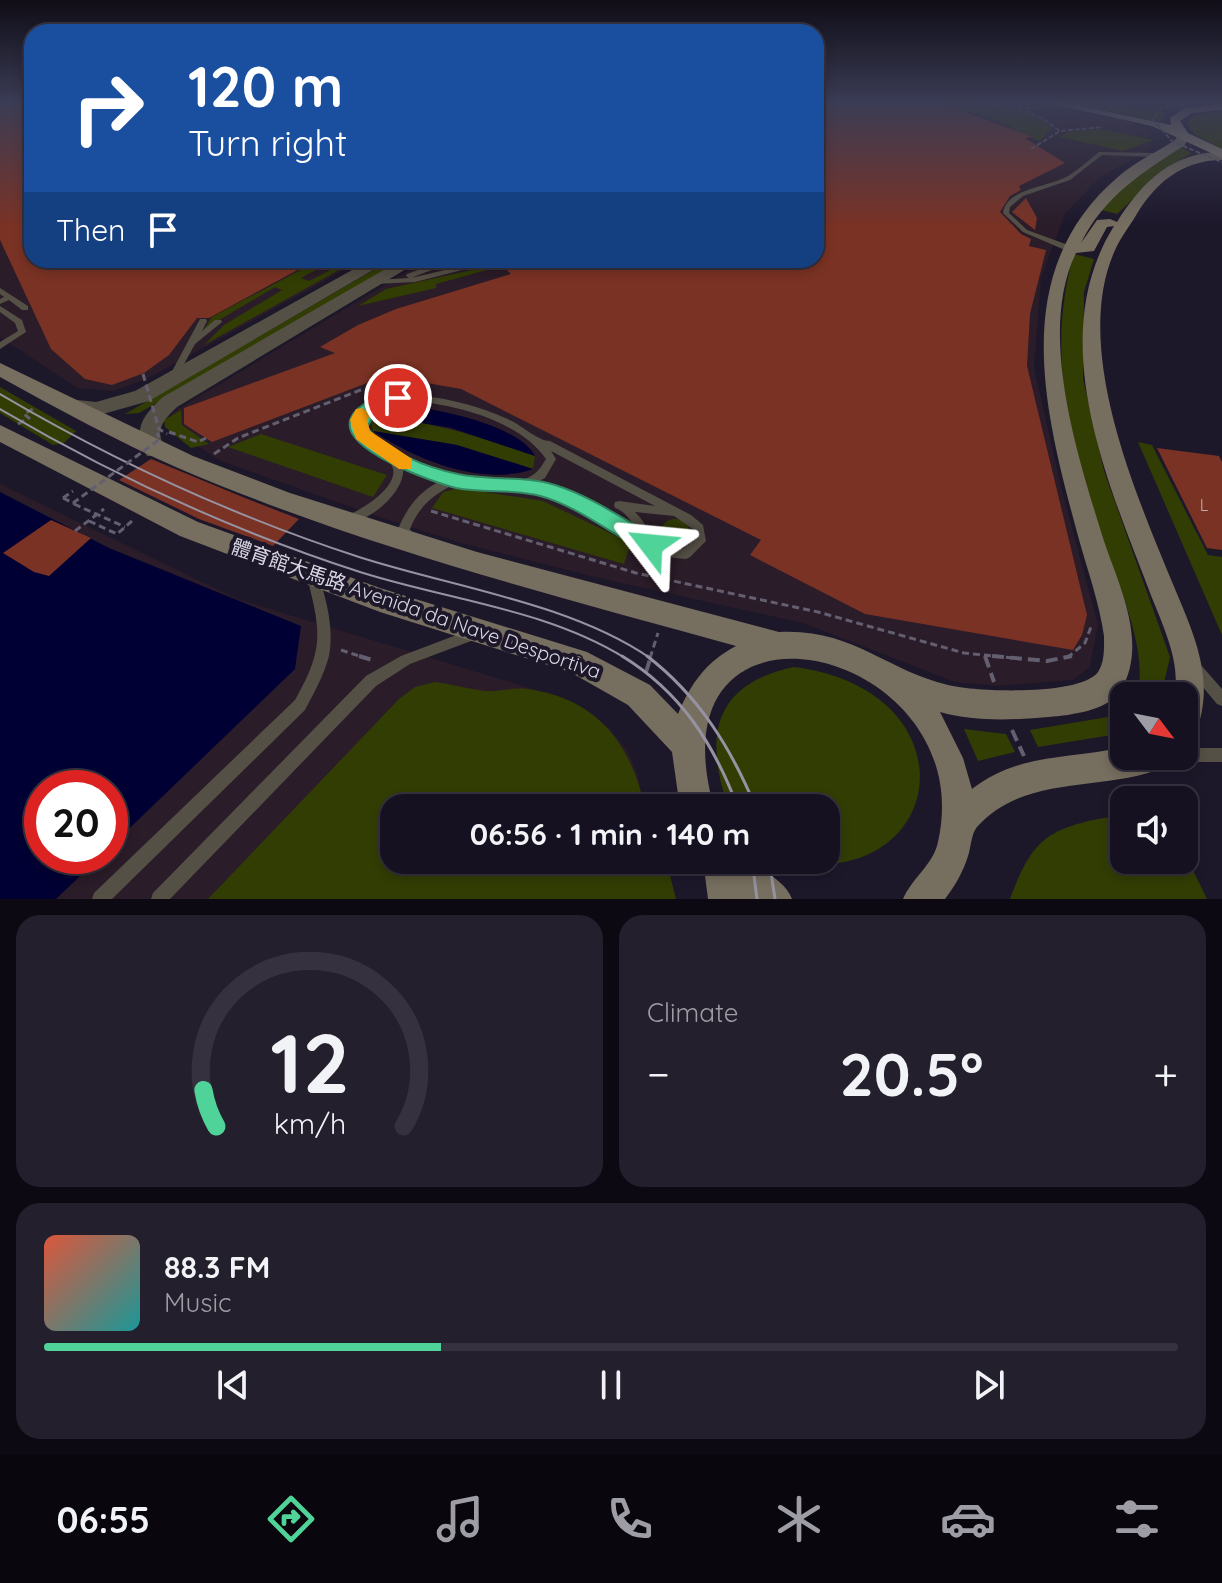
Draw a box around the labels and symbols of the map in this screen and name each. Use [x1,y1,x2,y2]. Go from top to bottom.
pin [364,364,432,432]
house number: L [1200,495,1209,515]
position arrow [609,503,693,587]
street label: 體育館大馬路 Avenida da Nave Desportiva [228,533,604,684]
north arrow [1110,682,1198,770]
speed limit sign: 20 [24,770,128,874]

